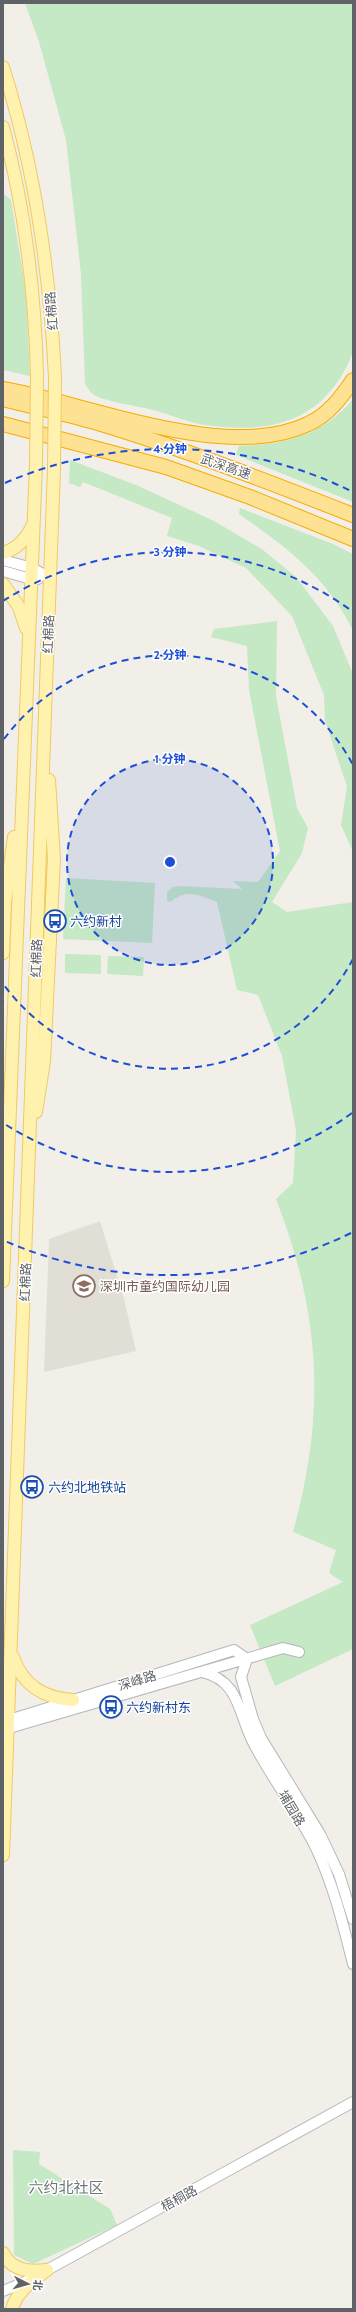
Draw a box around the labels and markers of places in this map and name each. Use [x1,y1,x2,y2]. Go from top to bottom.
centre of rings [163,855,177,869]
bus stop icon: 六约新村 [42,908,68,934]
place label: 六约新村 [70,913,122,929]
school or university icon: 深圳市童约国际幼儿园 [71,1273,97,1299]
place label: 深圳市童约国际幼儿园 [100,1278,230,1294]
bus stop icon: 六约北地铁站 [19,1474,45,1500]
place label: 六约北地铁站 [48,1479,126,1495]
bus stop icon: 六约新村东 [98,1694,124,1720]
place label: 六约新村东 [126,1699,191,1715]

